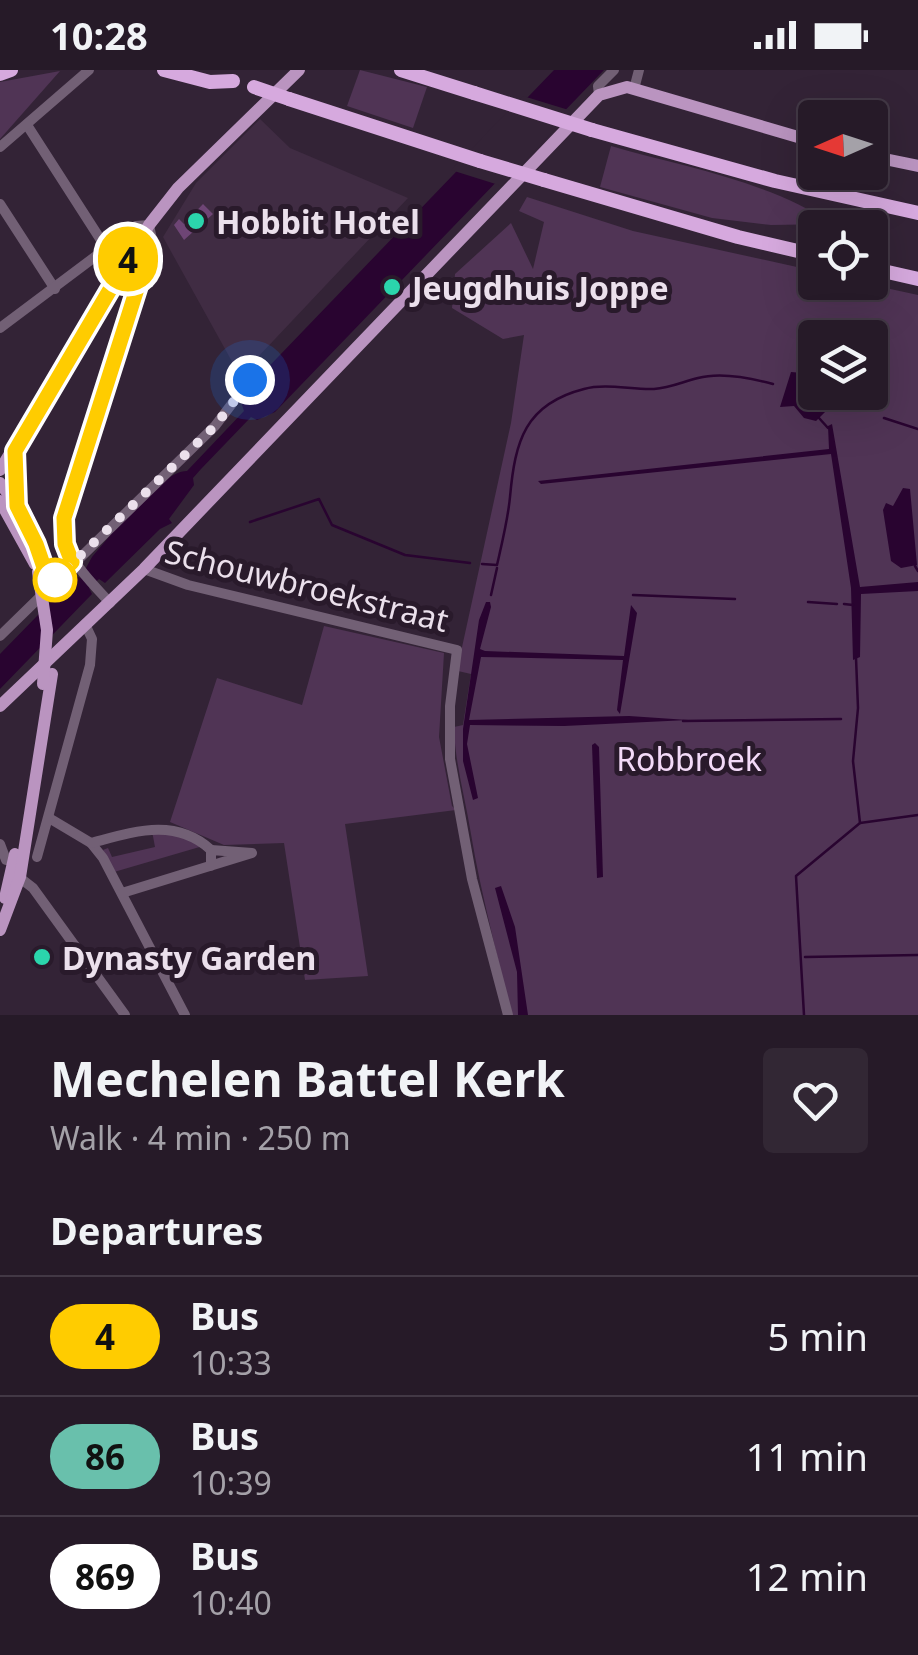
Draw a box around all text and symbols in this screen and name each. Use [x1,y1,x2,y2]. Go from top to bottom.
text: 10:28 [50,9,148,61]
north arrow [798,100,888,190]
map controls [798,100,888,410]
place label: Hobbit Hotel [216,200,420,243]
marker: Hobbit Hotel [185,210,207,232]
button: locate [798,210,888,300]
line badge: 4 [96,226,160,292]
text: 4 [118,236,138,283]
place label: Jeugdhuis Joppe [409,266,669,309]
marker: Jeugdhuis Joppe [381,276,403,298]
button: layers [798,320,888,410]
your location [225,355,275,405]
street label: Schouwbroekstraat [161,529,453,641]
unlabelled marker [34,559,76,601]
park label: Robbroek [616,737,762,780]
place label: Dynasty Garden [62,936,316,979]
marker: Dynasty Garden [31,946,53,968]
text: Mechelen Battel Kerk [50,1046,565,1111]
button: heart [763,1048,868,1153]
text: Walk · 4 min · 250 m [50,1116,351,1159]
text: Departures [50,1204,263,1256]
text: Bus [190,1289,259,1341]
text: 5 min [768,1310,868,1362]
text: 4 [95,1313,115,1360]
text: 10:33 [190,1341,272,1384]
text: Bus [190,1409,259,1461]
text: 11 min [746,1430,868,1482]
text: 86 [85,1433,125,1480]
text: 10:39 [190,1461,272,1504]
text: Bus [190,1529,259,1581]
text: 12 min [746,1550,868,1602]
text: 869 [75,1553,135,1600]
text: 10:40 [190,1581,272,1624]

